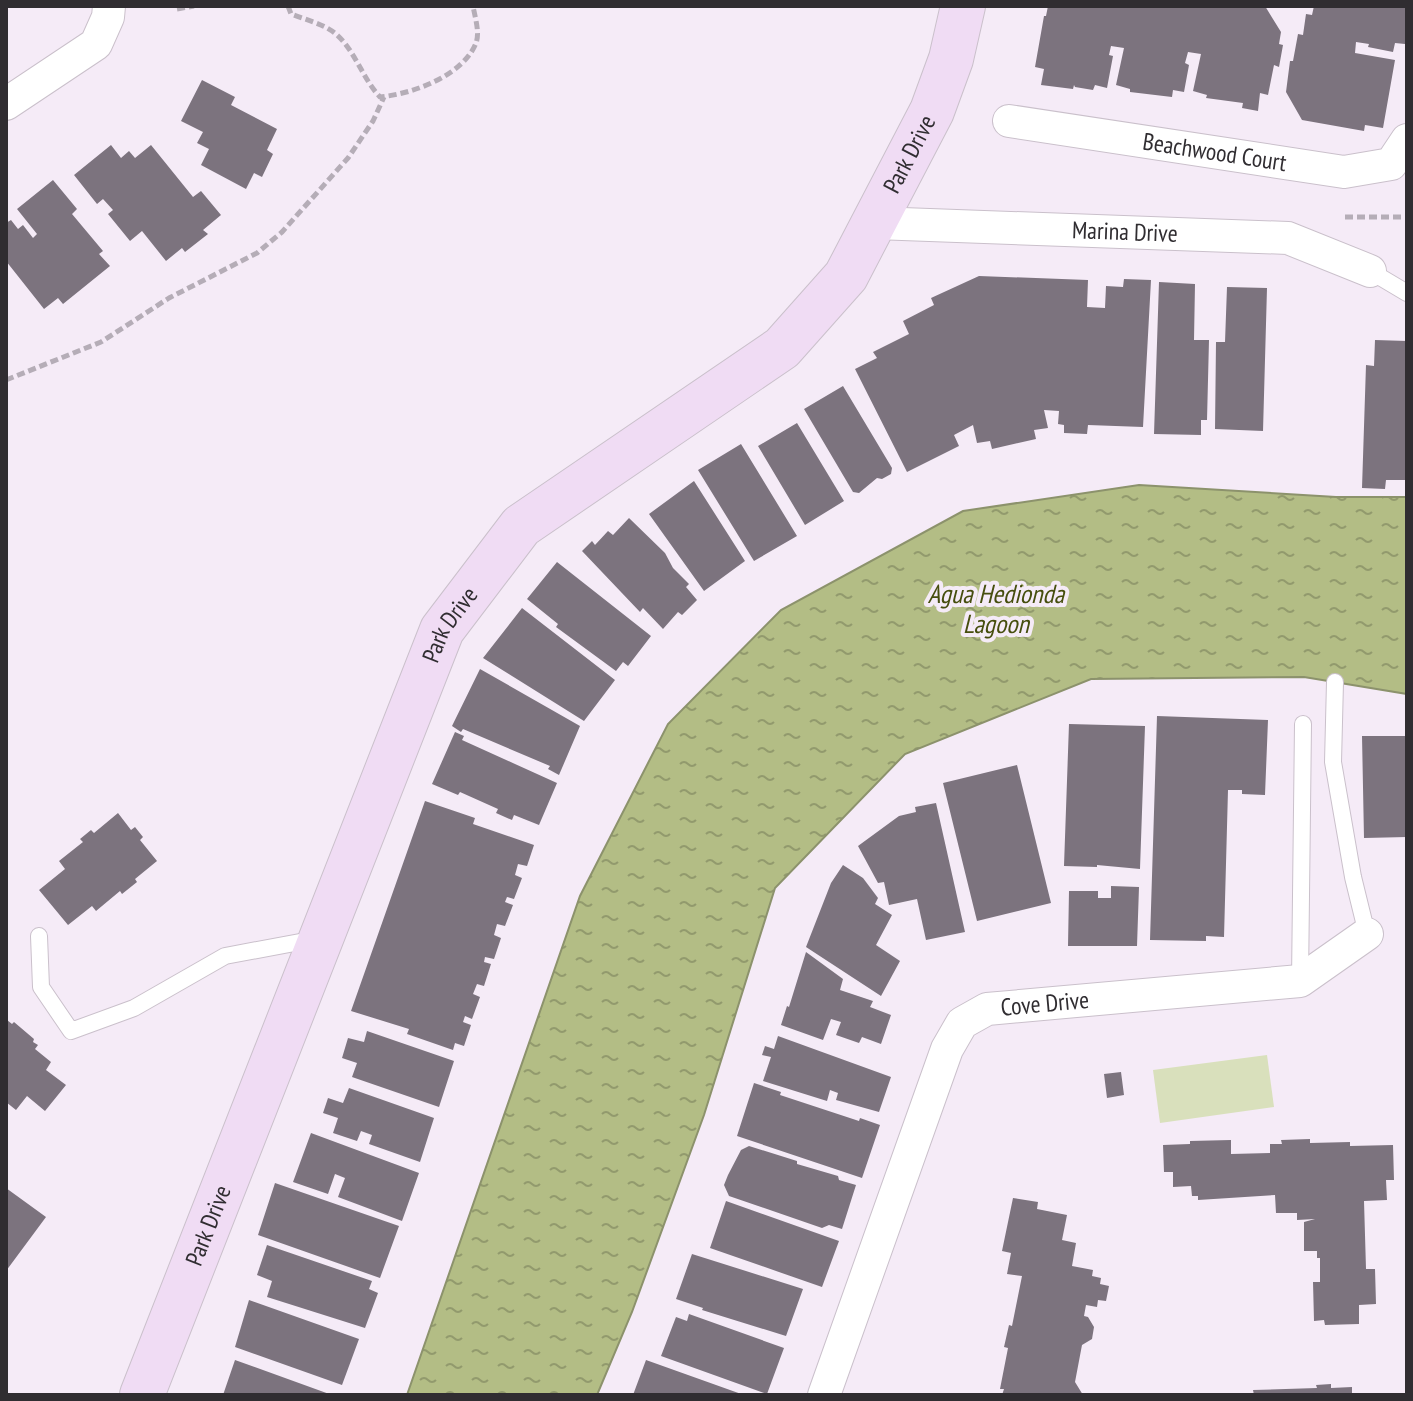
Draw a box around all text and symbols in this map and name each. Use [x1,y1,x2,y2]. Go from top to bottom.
street label: Park Drive [876,110,942,198]
street label: Beachwood Court [1141,126,1289,178]
street label: Marina Drive [1072,214,1178,249]
water label: Agua Hedionda Lagoon [928,577,1066,640]
street label: Park Drive [415,580,484,667]
street label: Cove Drive [999,984,1090,1023]
street label: Park Drive [178,1181,238,1270]

